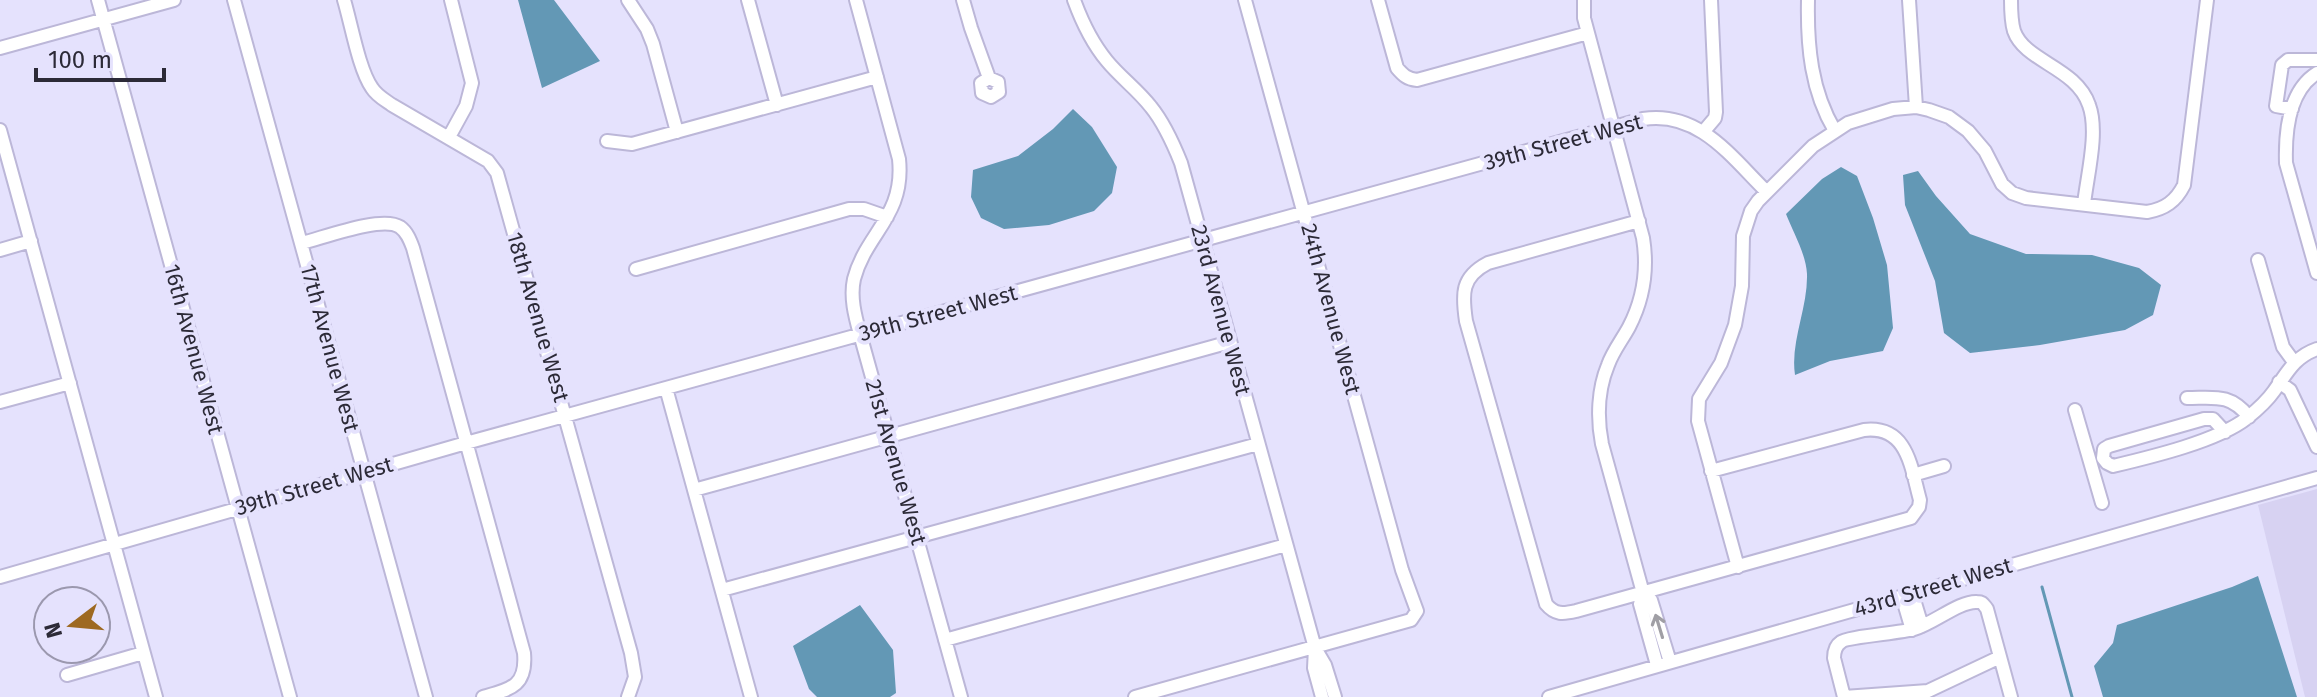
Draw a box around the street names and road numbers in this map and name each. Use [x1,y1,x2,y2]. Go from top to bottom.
street label: 39th Street West [1481,108,1645,176]
street label: 24th Avenue West [1295,221,1367,397]
street label: 23rd Avenue West [1185,222,1257,398]
street label: 18th Avenue West [501,229,575,405]
street label: 16th Avenue West [158,261,230,437]
street label: 17th Avenue West [295,261,365,435]
street label: 39th Street West [856,279,1020,347]
street label: 21st Avenue West [859,376,933,548]
street label: 39th Street West [232,451,396,521]
street label: 43rd Street West [1851,552,2015,622]

